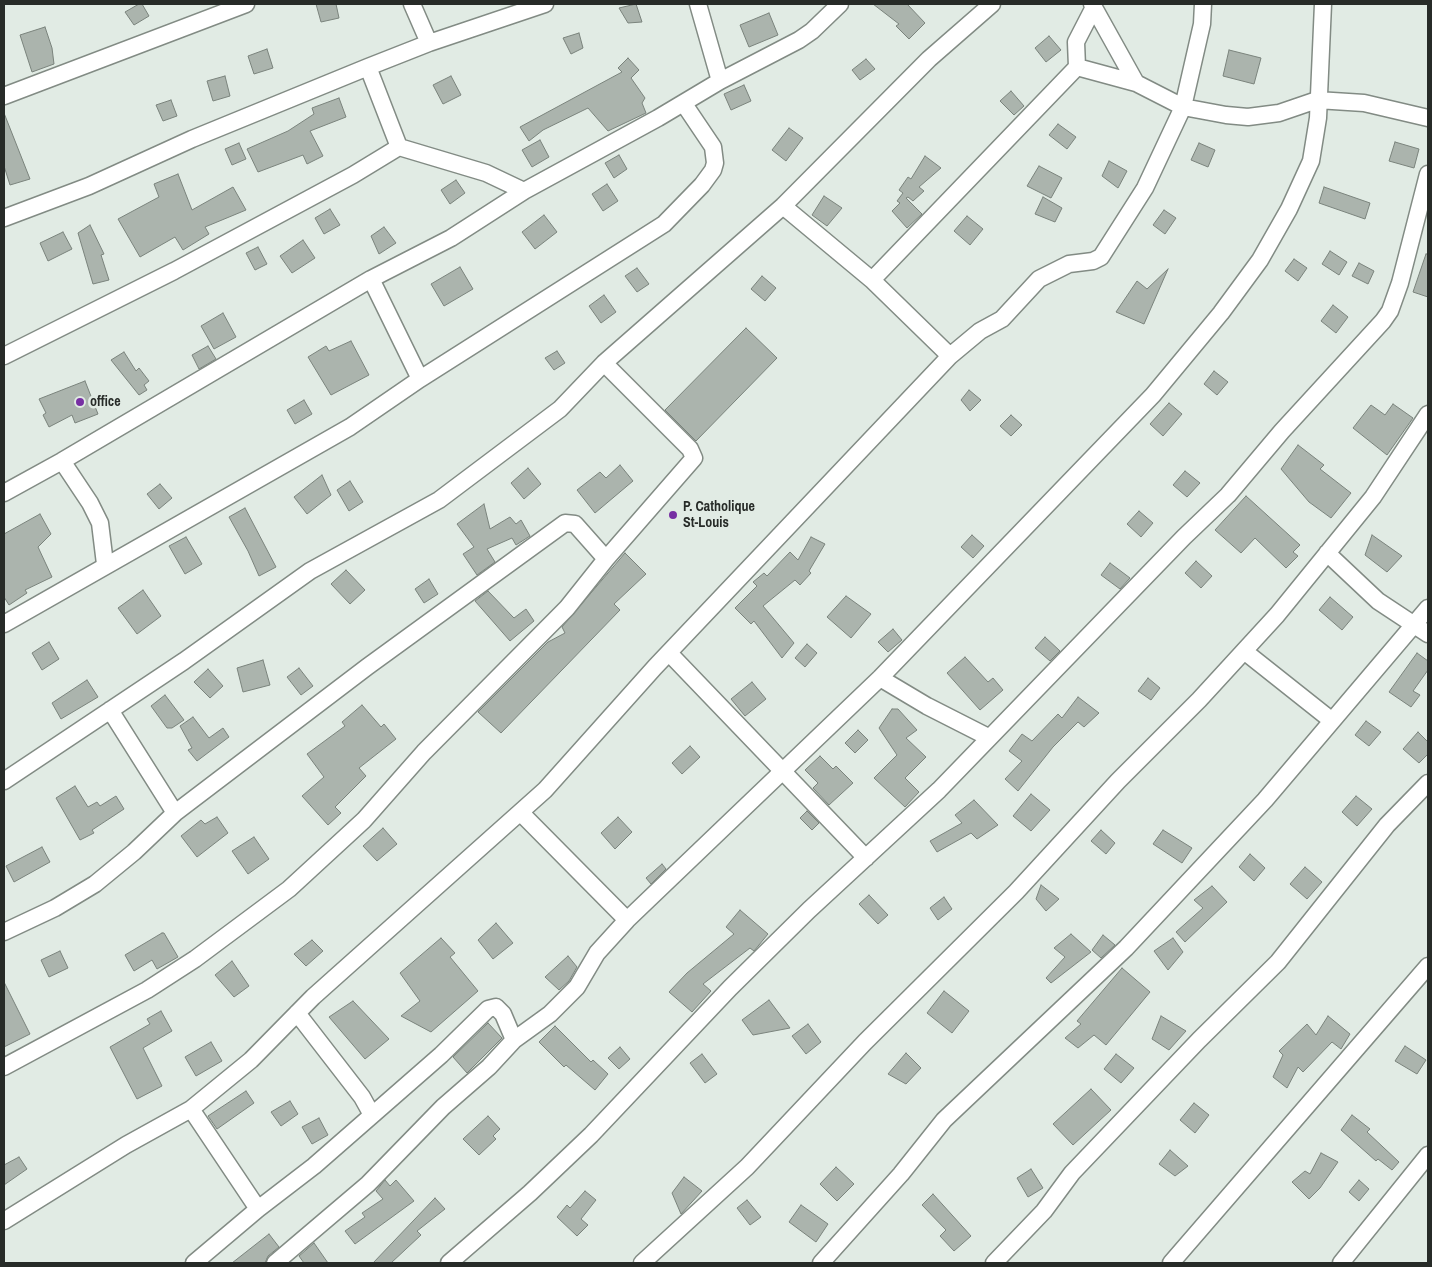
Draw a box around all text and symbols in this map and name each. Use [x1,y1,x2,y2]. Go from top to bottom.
place label: office [90,394,121,410]
marker: office [74,396,86,408]
place label: P. Catholique St-Louis [683,499,755,532]
marker: P. Catholique St-Louis [667,509,679,521]

